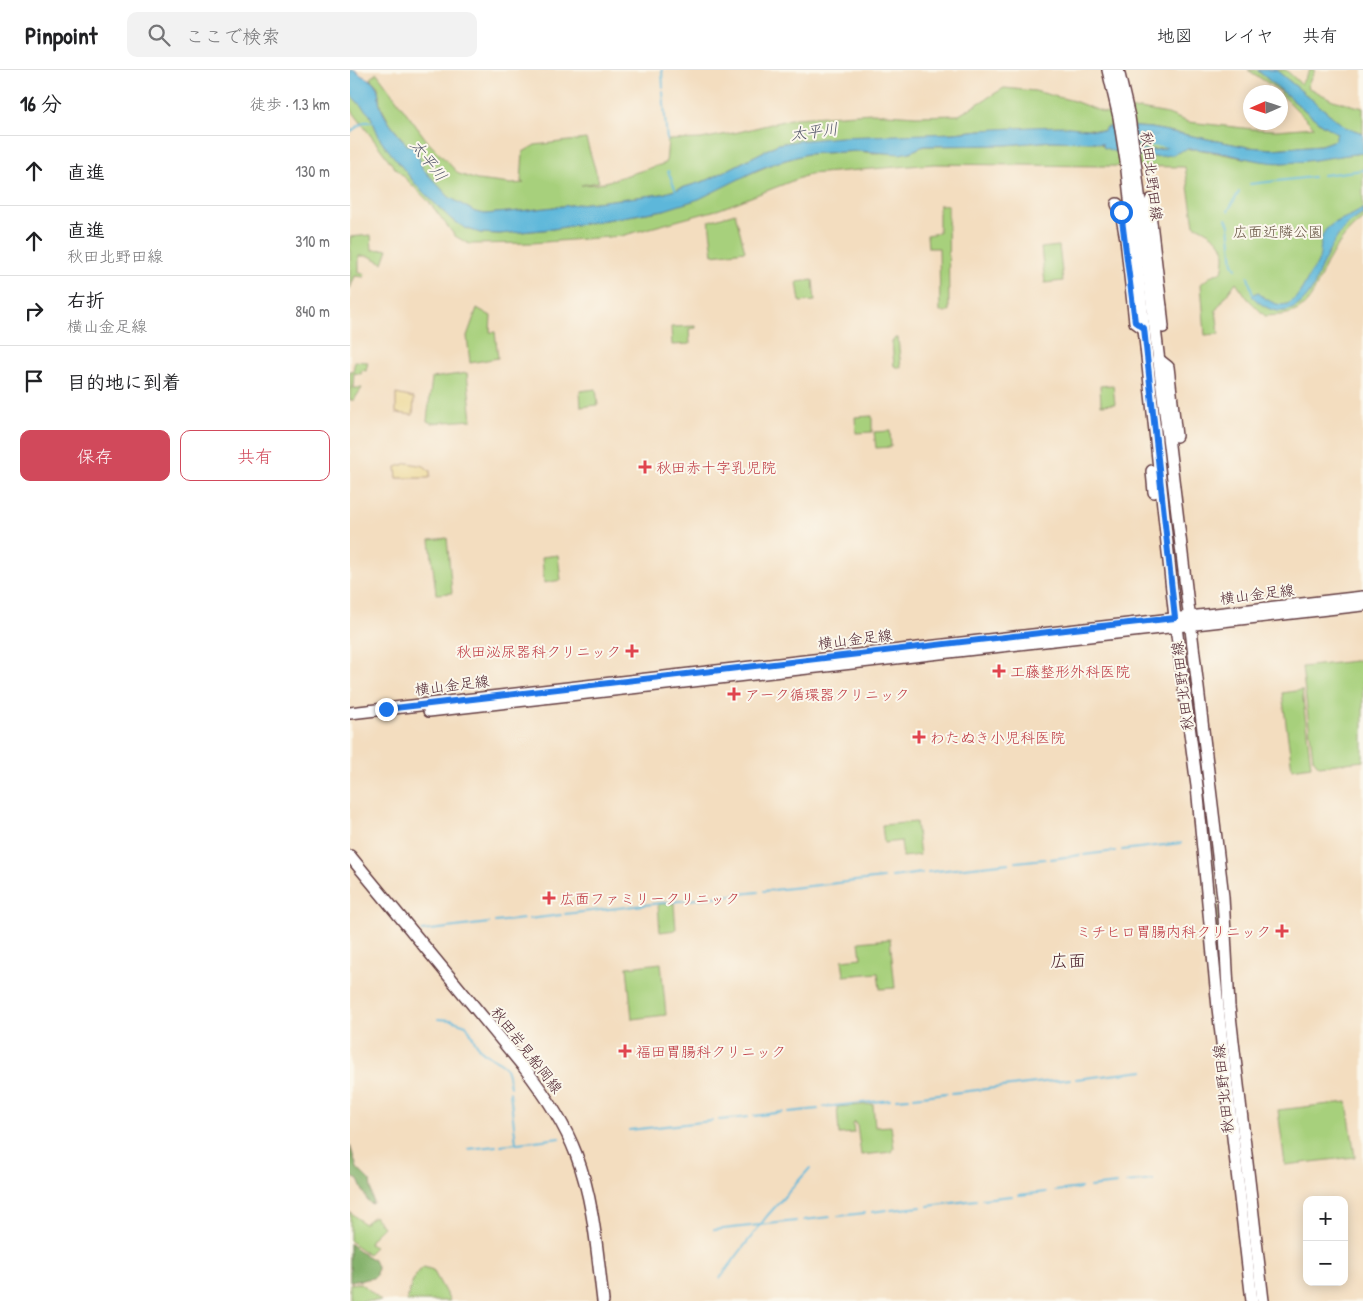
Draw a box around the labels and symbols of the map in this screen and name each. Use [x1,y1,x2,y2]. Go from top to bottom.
north arrow [1243,85,1288,130]
water label: 太平川 [789,117,839,145]
street label: 秋田北野田線 [1136,130,1168,222]
water label: 太平川 [406,134,452,186]
route start [1110,201,1133,224]
park label: 広面近隣公園 [1233,221,1323,242]
place label: 秋田赤十字乳児院 [656,457,776,478]
marker: 秋田赤十字乳児院 [638,460,652,474]
street label: 横山金足線 [1218,579,1296,609]
street label: 横山金足線 [816,624,894,654]
street label: 秋田北野田線 [1166,640,1198,732]
place label: 秋田泌尿器科クリニック [456,641,621,662]
marker: 秋田泌尿器科クリニック [625,644,639,658]
place label: 工藤整形外科医院 [1010,661,1130,682]
marker: 工藤整形外科医院 [992,664,1006,678]
street label: 横山金足線 [413,670,491,700]
place label: アーク循環器クリニック [745,684,909,705]
marker: アーク循環器クリニック [727,687,741,701]
route end [375,698,398,721]
place label: わたぬき小児科医院 [930,727,1065,748]
marker: わたぬき小児科医院 [912,730,926,744]
place label: 広面ファミリークリニック [560,888,740,909]
marker: 広面ファミリークリニック [542,891,556,905]
place label: ミチヒロ胃腸内科クリニック [1076,921,1271,942]
marker: ミチヒロ胃腸内科クリニック [1275,924,1289,938]
district label: 広面 [1050,948,1086,973]
street label: 秋田岩見船岡線 [486,1002,568,1098]
place label: 福田胃腸科クリニック [636,1041,786,1062]
street label: 秋田北野田線 [1208,1043,1238,1135]
marker: 福田胃腸科クリニック [618,1044,632,1058]

